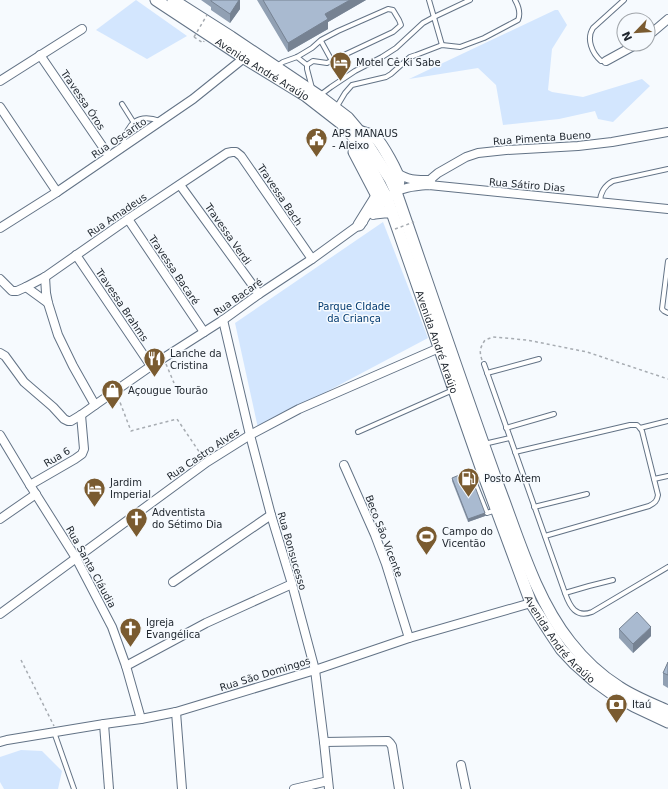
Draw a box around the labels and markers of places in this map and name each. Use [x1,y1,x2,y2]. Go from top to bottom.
hotel icon: Motel Cê Ki Sabe [327,49,353,82]
place label: Motel Cê Ki Sabe [356,57,441,68]
public building icon: APS MANAUS - Aleixo [304,126,330,159]
place label: APS MANAUS - Aleixo [332,128,398,151]
restaurant icon: Lanche da Cristina [142,346,168,379]
place label: Lanche da Cristina [170,348,222,371]
shop icon: Açougue Tourão [99,377,125,410]
place label: Açougue Tourão [128,385,208,396]
fuel station icon: Posto Atem [456,465,482,498]
place label: Posto Atem [484,473,541,484]
hotel icon: Jardim Imperial [82,475,108,508]
place label: Jardim Imperial [109,477,151,500]
church icon: Adventista do Sétimo Dia [123,505,149,538]
place label: Adventista do Sétimo Dia [152,507,223,530]
sports icon: Campo do Vicentão [414,524,440,557]
place label: Campo do Vicentão [442,526,493,549]
church icon: Igreja Evangélica [117,615,143,648]
place label: Igreja Evangélica [146,617,200,640]
bank icon: Itaú [604,691,630,724]
place label: Itaú [632,699,651,710]

